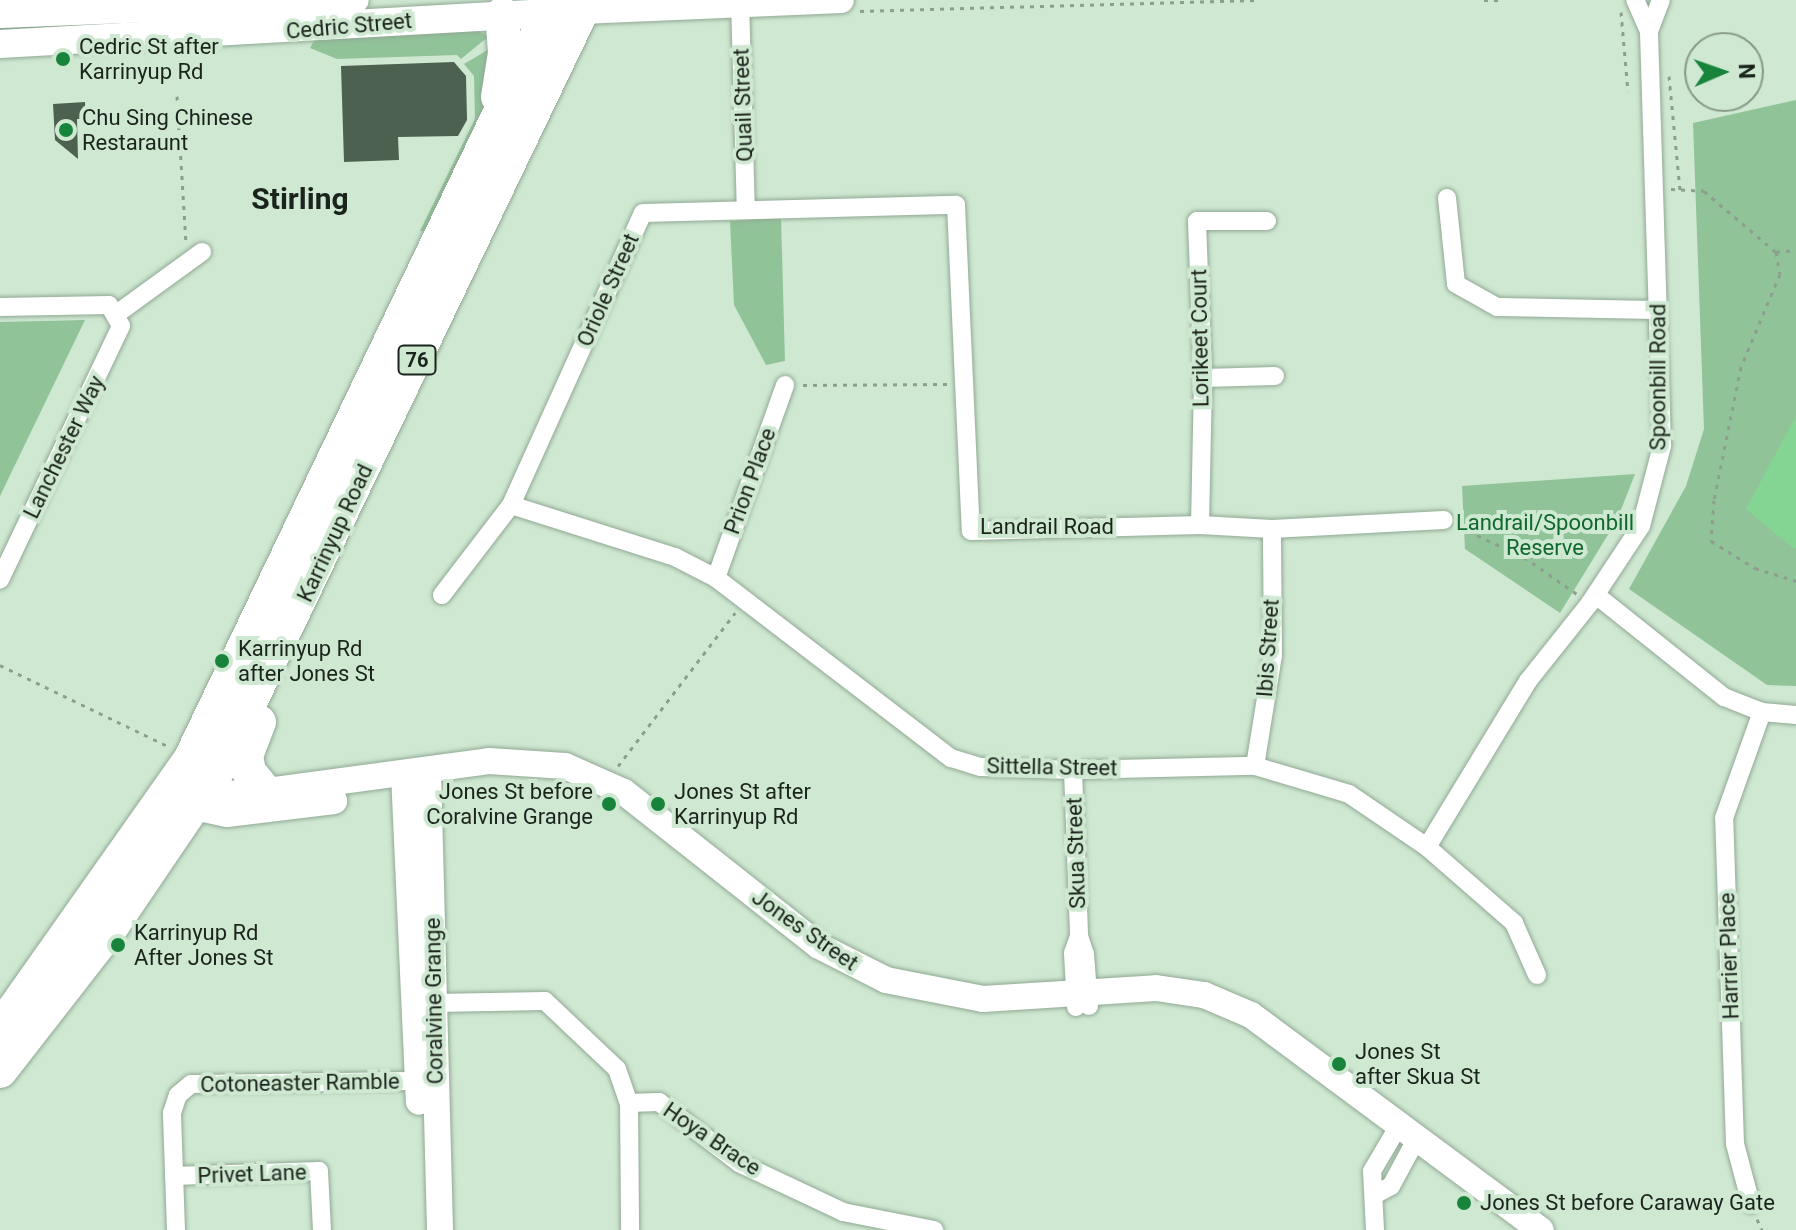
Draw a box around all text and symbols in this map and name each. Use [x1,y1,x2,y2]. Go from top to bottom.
street label: Cedric Street [285,7,413,45]
north arrow [1684,32,1764,112]
place label: Cedric St after Karrinyup Rd [79,33,219,84]
street label: Quail Street [728,48,758,162]
marker: Cedric St after Karrinyup Rd [54,50,72,68]
text: N [1734,63,1759,79]
place label: Chu Sing Chinese Restaraunt [82,104,253,156]
marker: Chu Sing Chinese Restaraunt [57,121,75,139]
district label: Stirling [251,181,349,217]
street label: Oriole Street [571,229,645,351]
street label: Lorikeet Court [1186,269,1214,407]
street label: Spoonbill Road [1645,304,1671,450]
road number: 76 [397,344,437,376]
street label: Lanchester Way [18,371,110,523]
street label: Prion Place [719,424,781,538]
street label: Karrinyup Road [292,460,378,606]
park label: Landrail/Spoonbill Reserve [1456,509,1634,560]
street label: Landrail Road [980,514,1114,540]
street label: Ibis Street [1251,598,1285,698]
place label: Karrinyup Rd after Jones St [238,635,375,686]
marker: Karrinyup Rd after Jones St [213,652,231,670]
street label: Sittella Street [986,753,1118,781]
place label: Jones St before Coralvine Grange [426,778,593,830]
place label: Jones St after Karrinyup Rd [674,778,811,830]
marker: Jones St before Coralvine Grange [600,795,618,813]
marker: Jones St after Karrinyup Rd [649,795,667,813]
street label: Skua Street [1061,797,1091,909]
street label: Jones Street [747,884,863,976]
street label: Harrier Place [1714,892,1744,1020]
street label: Coralvine Grange [419,917,449,1085]
place label: Karrinyup Rd After Jones St [134,919,273,970]
marker: Karrinyup Rd After Jones St [109,936,127,954]
place label: Jones St after Skua St [1355,1038,1480,1090]
marker: Jones St after Skua St [1330,1055,1348,1073]
street label: Cotoneaster Ramble [200,1068,400,1098]
street label: Hoya Brace [658,1097,766,1181]
street label: Privet Lane [197,1159,307,1189]
place label: Jones St before Caraway Gate [1480,1190,1775,1216]
marker: Jones St before Caraway Gate [1455,1194,1473,1212]

